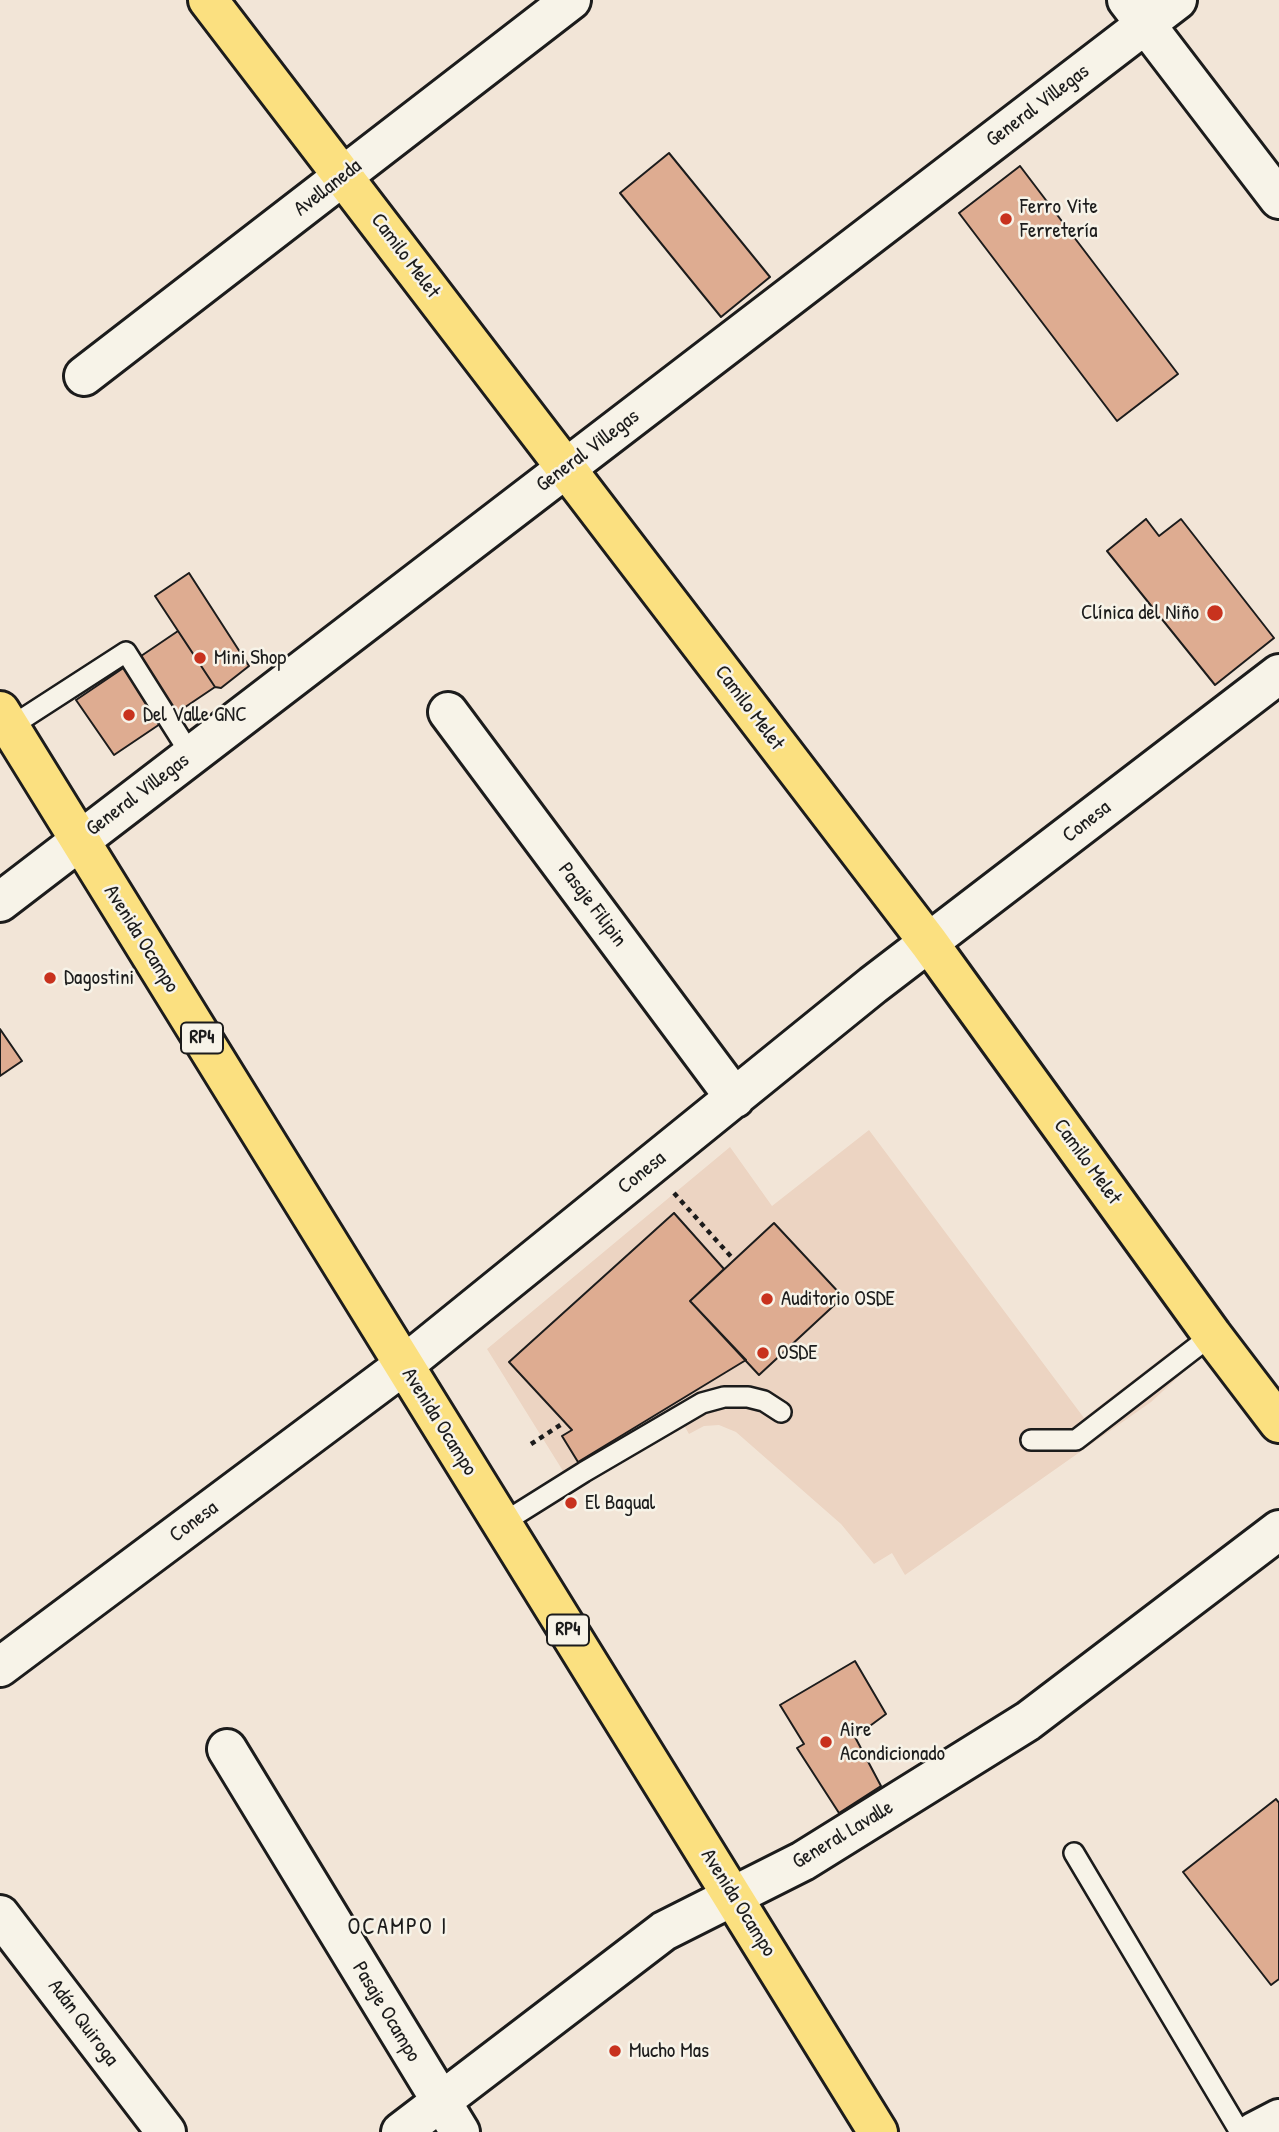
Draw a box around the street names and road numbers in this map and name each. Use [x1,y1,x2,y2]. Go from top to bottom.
street label: General Villegas [981,59,1095,153]
street label: Avellaneda [289,154,367,222]
street label: Camilo Melet [365,209,445,303]
street label: General Villegas [531,404,645,498]
street label: Camilo Melet [709,661,789,755]
street label: General Villegas [81,748,195,842]
street label: Conesa [1058,795,1116,849]
street label: Pasaje Filipin [552,858,632,952]
street label: Avenida Ocampo [98,880,184,998]
road number: RP4 [181,1022,223,1054]
street label: Camilo Melet [1048,1114,1126,1210]
street label: Conesa [613,1146,671,1200]
street label: Avenida Ocampo [396,1363,482,1481]
street label: Conesa [165,1496,223,1548]
road number: RP4 [547,1614,589,1646]
street label: General Lavalle [788,1795,898,1875]
street label: Avenida Ocampo [695,1844,781,1962]
street label: Pasaje Ocampo [346,1957,426,2067]
street label: Adán Quiroga [42,1975,124,2071]

